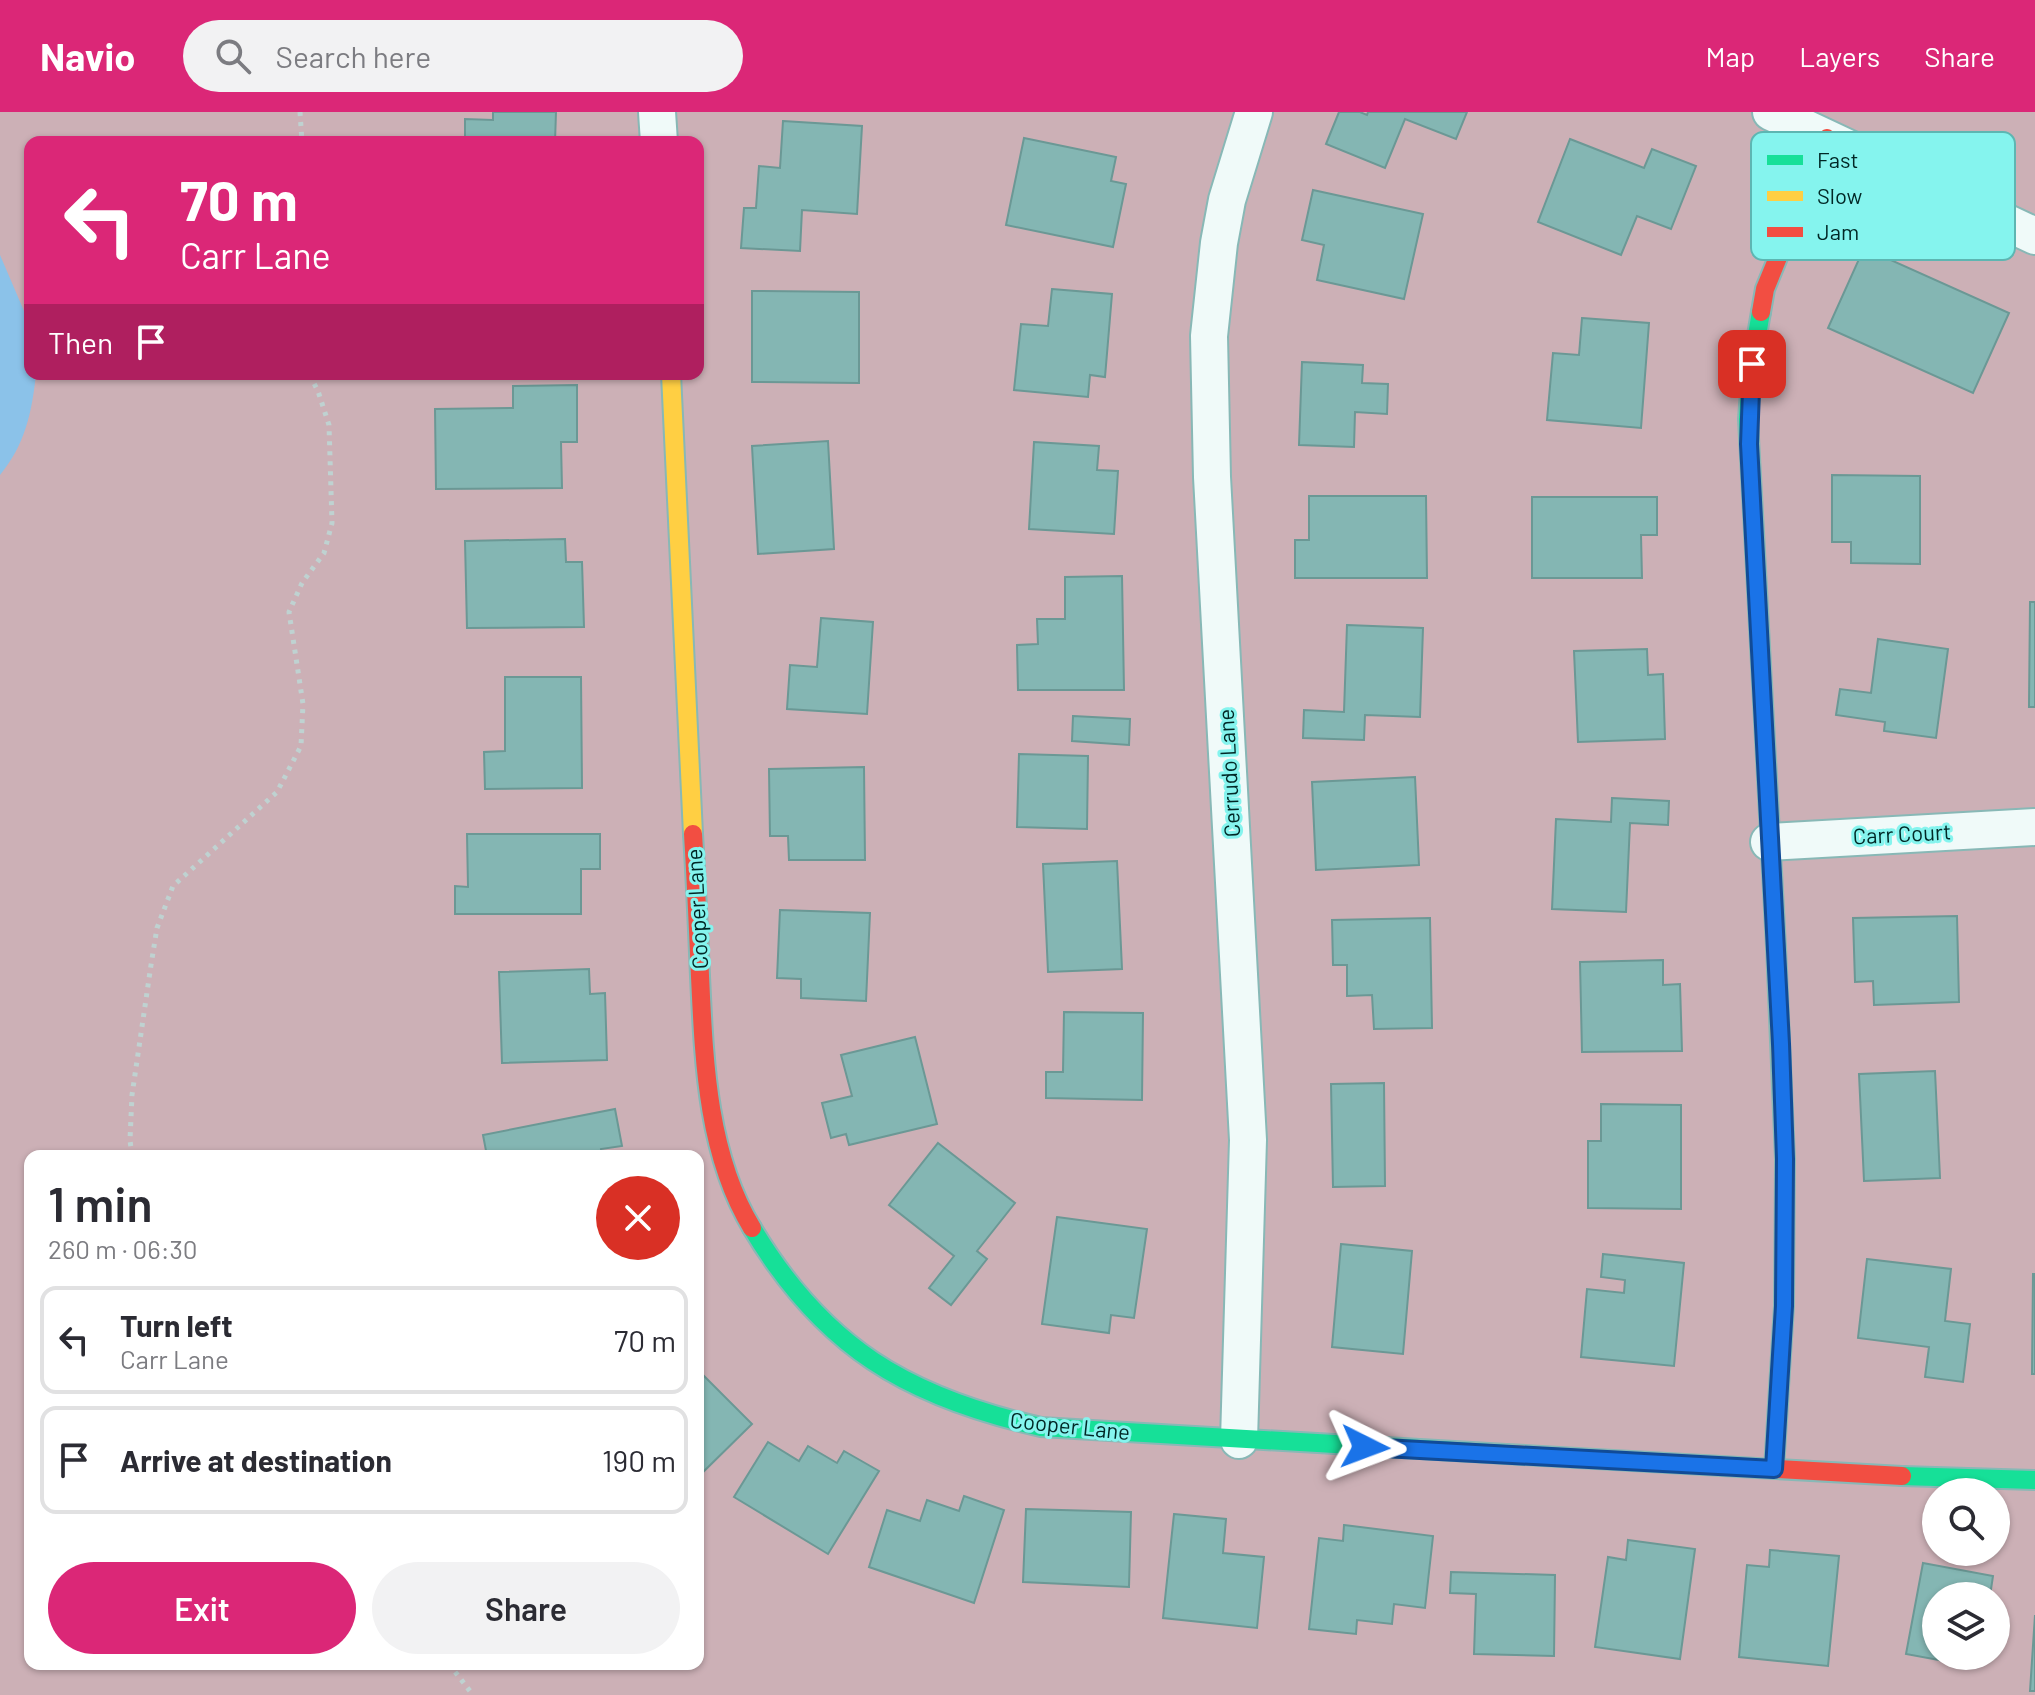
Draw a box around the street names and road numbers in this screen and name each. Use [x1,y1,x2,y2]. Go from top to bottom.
street label: Cerrudo Lane [1212,708,1244,838]
street label: Carr Court [1852,817,1952,849]
street label: Cooper Lane [680,848,712,970]
street label: Cooper Lane [1009,1406,1131,1444]

